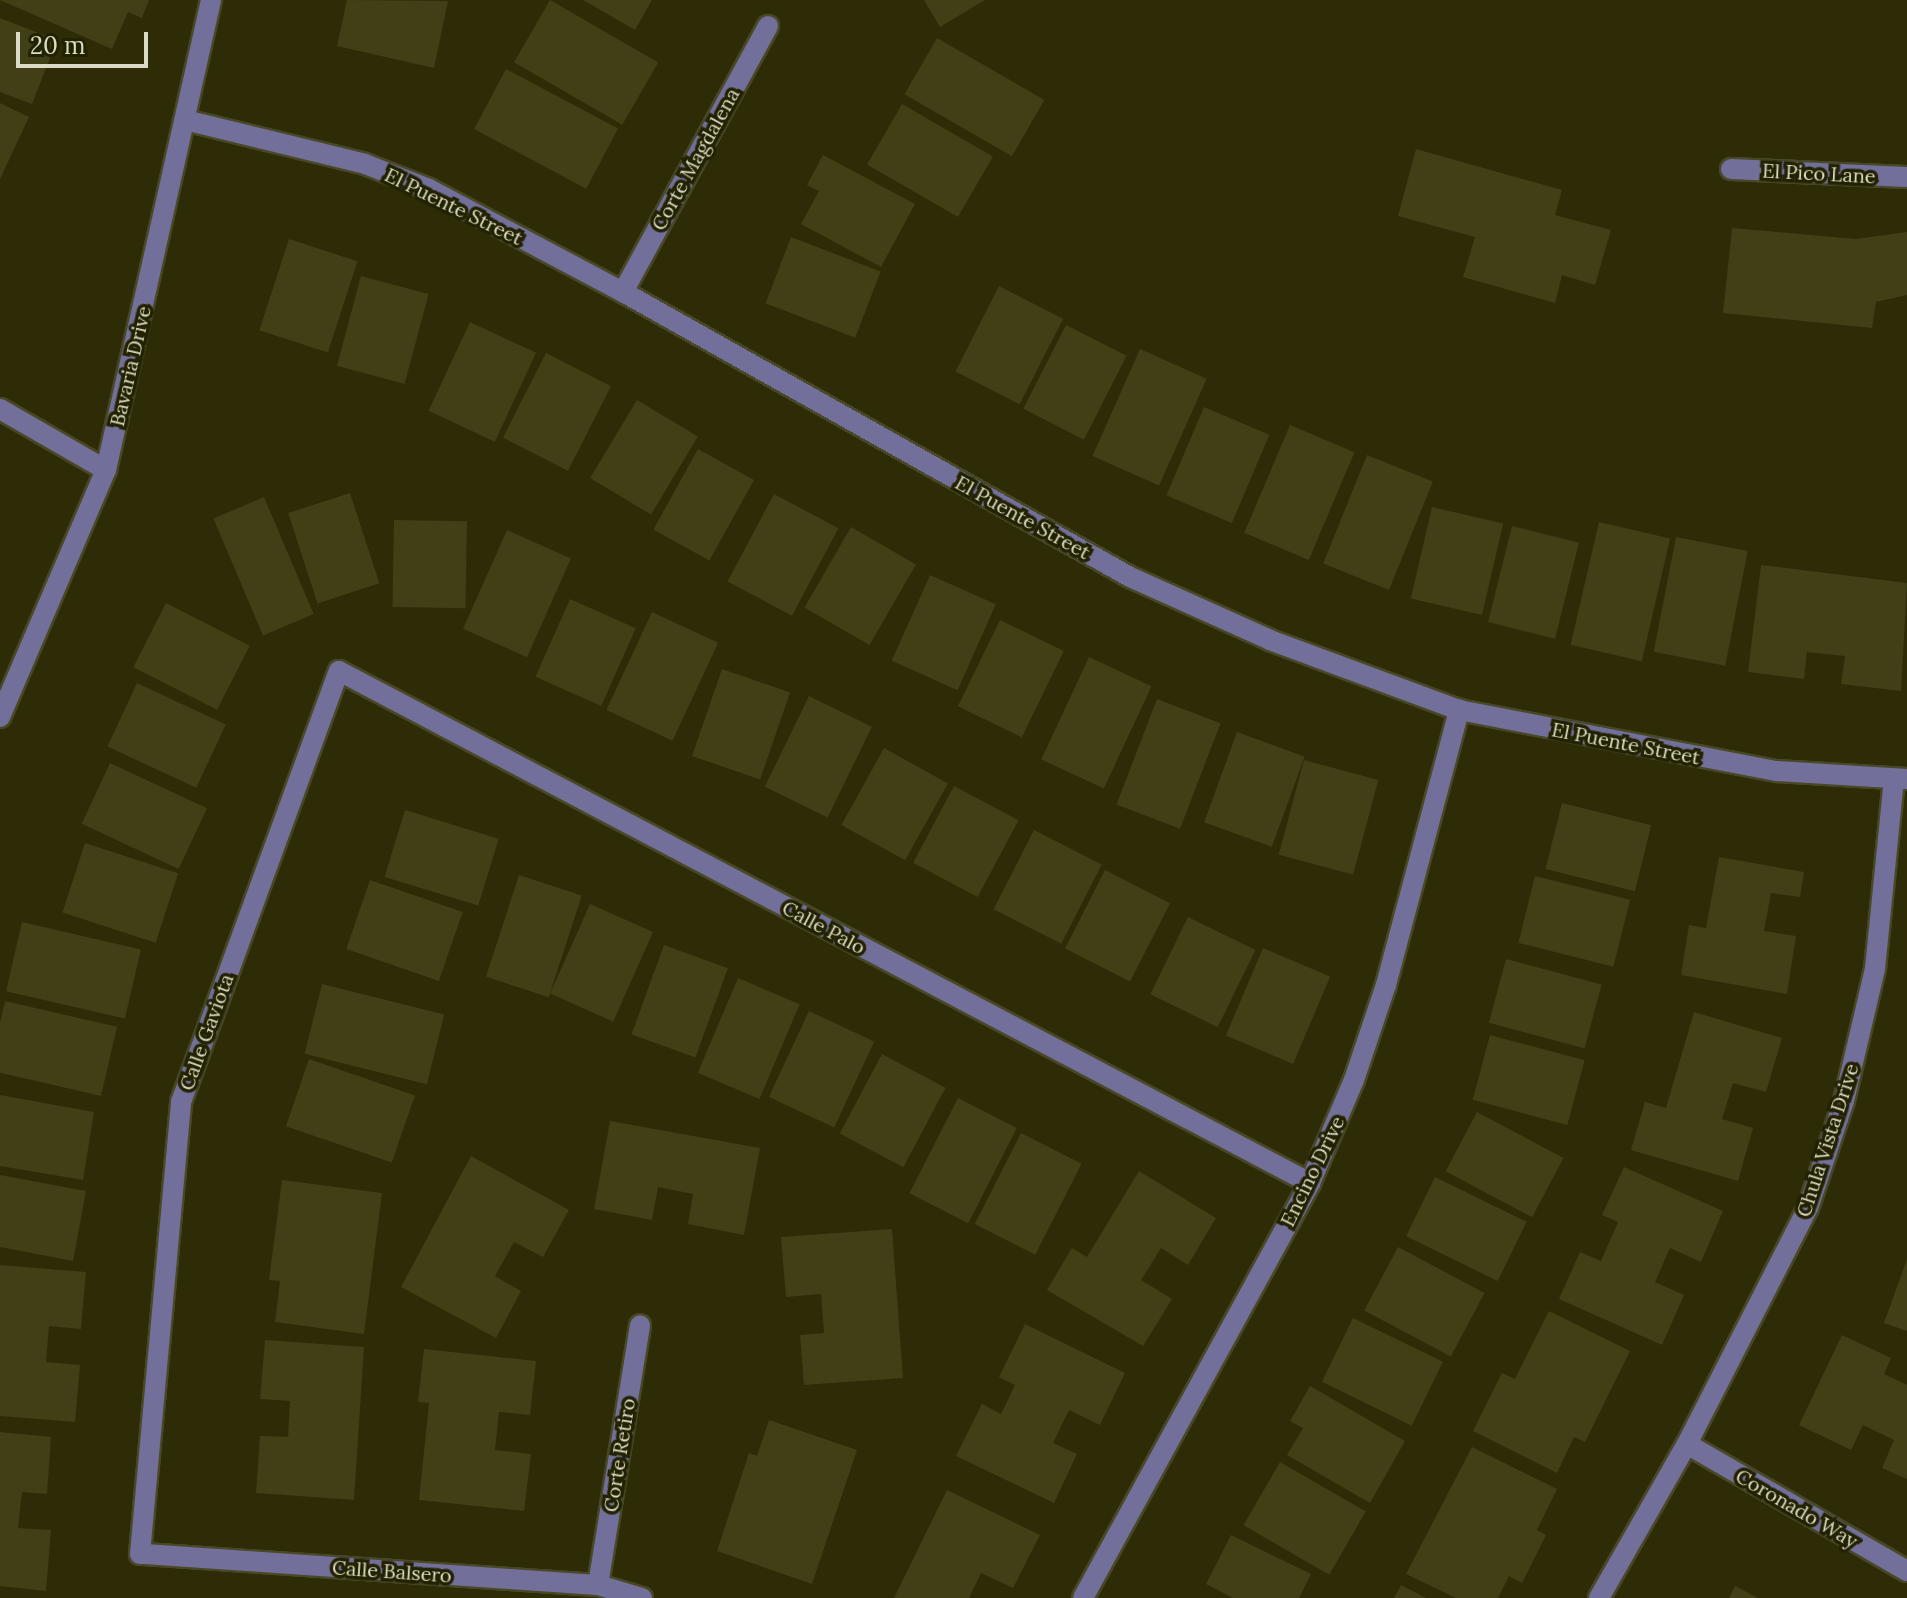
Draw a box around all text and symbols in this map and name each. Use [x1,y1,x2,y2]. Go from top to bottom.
scale bar [20,16,152,66]
text: 20 m [30,30,86,61]
street label: Corte Magdalena [646,84,744,234]
street label: El Pico Lane [1762,158,1876,188]
street label: El Puente Street [381,162,527,250]
street label: Bavaria Drive [105,304,155,428]
street label: El Puente Street [951,470,1095,564]
street label: El Puente Street [1550,717,1702,769]
street label: Calle Palo [778,895,870,959]
street label: Calle Gaviota [174,971,238,1093]
street label: Chula Vista Drive [1791,1060,1863,1220]
street label: Encino Drive [1275,1112,1349,1230]
street label: Corte Retiro [598,1396,640,1514]
street label: Coronado Way [1732,1463,1862,1553]
street label: Calle Balsero [331,1555,453,1587]

